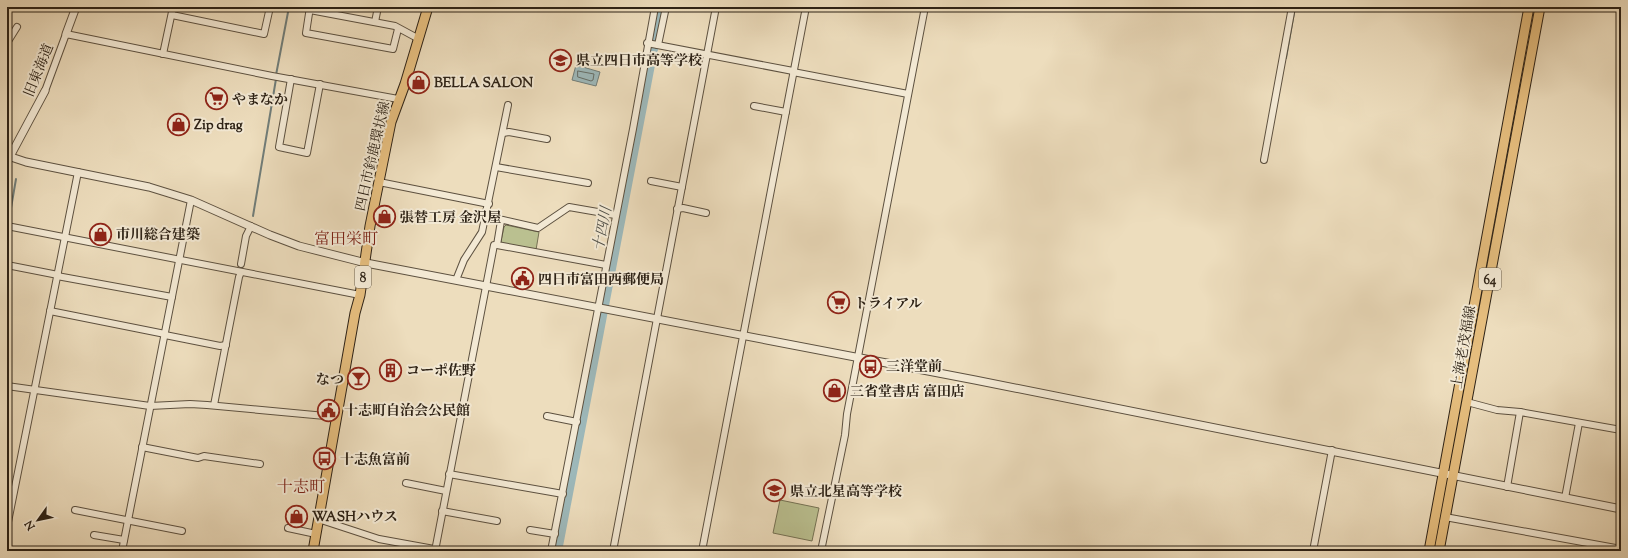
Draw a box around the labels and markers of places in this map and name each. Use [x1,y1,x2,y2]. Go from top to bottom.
school or university icon: 県立四日市高等学校 [548,47,574,73]
place label: 県立四日市高等学校 [576,52,702,72]
shop icon: BELLA SALON [405,69,431,95]
place label: BELLA SALON [434,74,533,94]
supermarket icon: やまなか [203,86,229,112]
place label: やまなか [232,91,288,111]
shop icon: Zip drag [166,111,192,137]
place label: Zip drag [194,116,243,136]
shop icon: 張替工房 金沢屋 [372,204,398,230]
place label: 張替工房 金沢屋 [400,209,501,229]
shop icon: 市川総合建築 [88,221,114,247]
place label: 市川総合建築 [116,226,200,246]
public building icon: 四日市富田西郵便局 [510,266,536,292]
place label: 四日市富田西郵便局 [538,271,664,291]
supermarket icon: トライアル [825,290,851,316]
place label: トライアル [854,295,923,315]
bus stop icon: 三洋堂前 [858,353,884,379]
building icon: コーポ佐野 [378,357,404,383]
place label: 三洋堂前 [886,358,942,378]
place label: コーポ佐野 [406,362,476,382]
bar icon: なつ [346,366,372,392]
place label: なつ [316,371,344,391]
shop icon: 三省堂書店 富田店 [821,378,847,404]
place label: 三省堂書店 富田店 [850,383,965,403]
public building icon: 十志町自治会公民館 [315,397,341,423]
place label: 十志町自治会公民館 [344,402,470,422]
bus stop icon: 十志魚富前 [311,446,337,472]
place label: 十志魚富前 [340,451,410,471]
school or university icon: 県立北星高等学校 [761,478,787,504]
place label: 県立北星高等学校 [790,483,902,503]
shop icon: WASHハウス [283,503,309,529]
place label: WASHハウス [312,508,398,528]

